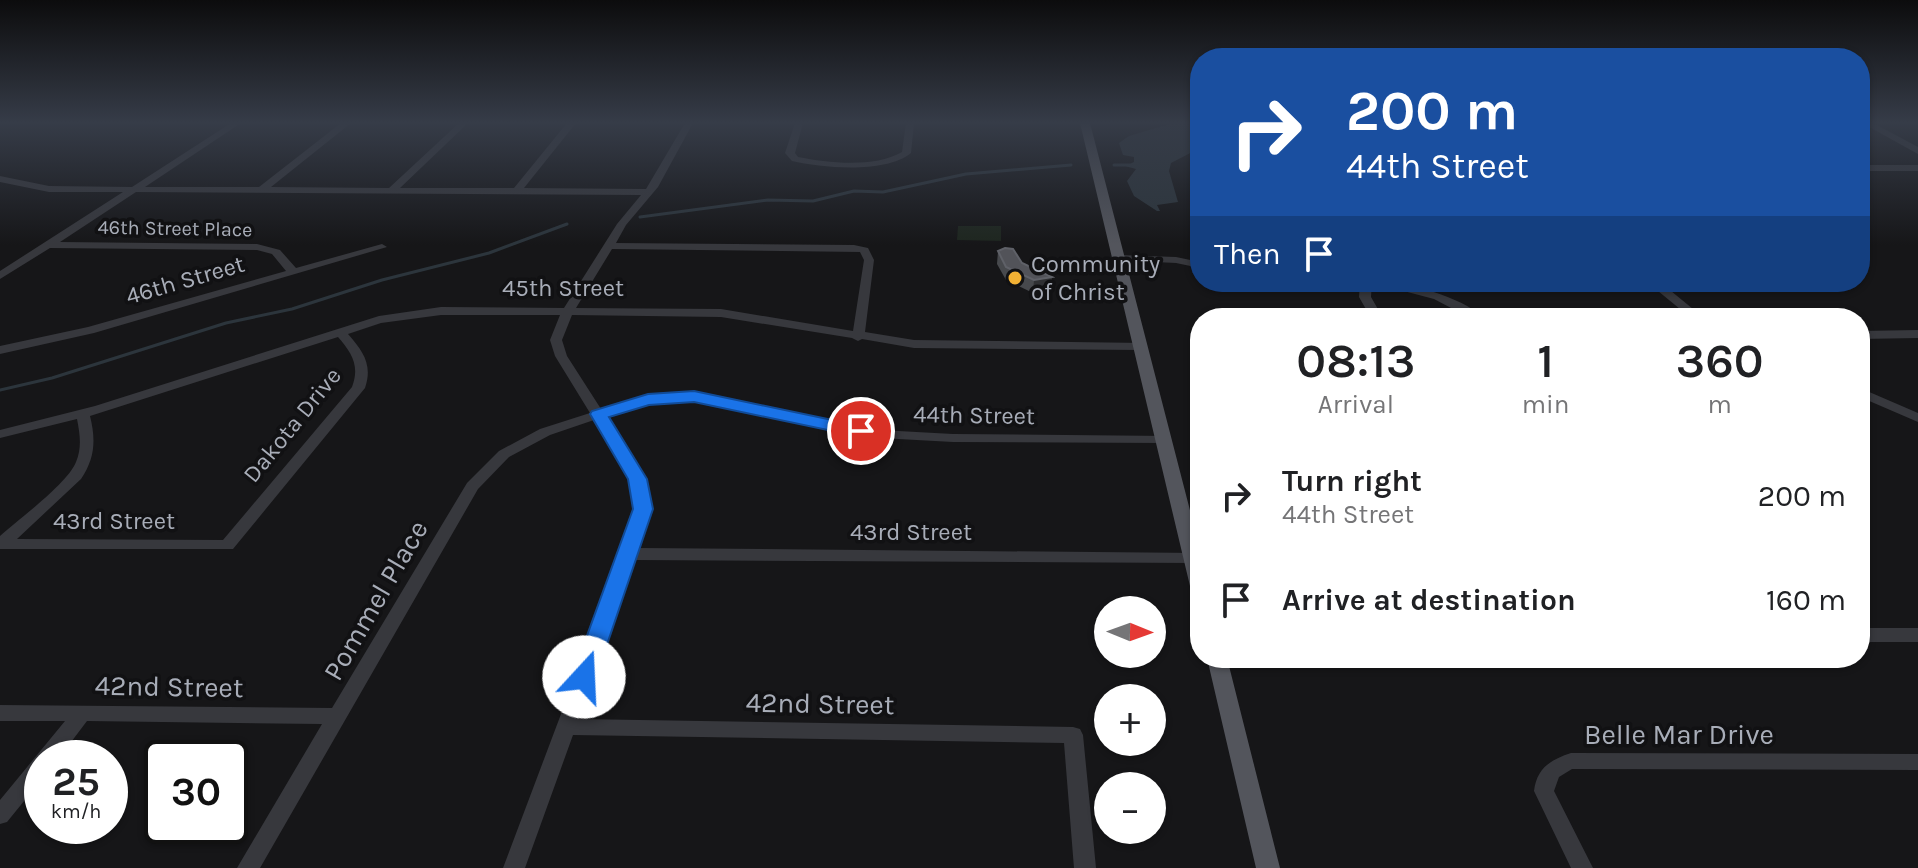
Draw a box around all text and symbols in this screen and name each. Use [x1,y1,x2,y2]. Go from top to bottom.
text: 200 m [1346,78,1518,143]
icon: right [1214,80,1318,184]
text: 44th Street [1346,145,1529,187]
street label: 46th Street Place [97,216,253,241]
icon: arrive [1297,232,1341,276]
text: Then [1214,236,1281,272]
street label: 46th Street [122,250,248,310]
place label: Community of Christ [1031,250,1160,306]
marker: Community of Christ [1006,269,1024,287]
street label: 45th Street [502,274,624,302]
text: 08:13 [1296,333,1415,389]
text: 1 [1537,333,1554,389]
text: 360 [1676,333,1764,389]
street label: Dakota Drive [237,362,347,488]
text: Arrival [1318,389,1394,420]
text: min [1522,389,1569,420]
text: m [1708,389,1732,420]
pin [827,397,895,465]
street label: 44th Street [913,400,1035,430]
icon: arrive [839,409,883,453]
text: Turn right [1282,463,1422,499]
icon: right [1214,474,1258,518]
text: 200 m [1758,478,1846,514]
text: 44th Street [1282,499,1414,530]
street label: 43rd Street [53,507,175,535]
street label: Pommel Place [316,514,435,686]
street label: 43rd Street [850,518,972,546]
icon: arrive [1214,578,1258,622]
text: Arrive at destination [1282,582,1576,618]
text: 160 m [1766,582,1846,618]
north arrow [1094,596,1166,668]
map controls [1094,596,1166,844]
position arrow [542,635,626,719]
street label: 42nd Street [94,669,244,704]
button: + [1094,684,1166,756]
street label: 42nd Street [745,686,895,721]
street label: Belle Mar Drive [1584,718,1774,751]
speed limit sign: 30 [144,740,248,844]
text: 25 [52,758,100,805]
button: − [1094,772,1166,844]
text: km/h [51,800,101,823]

